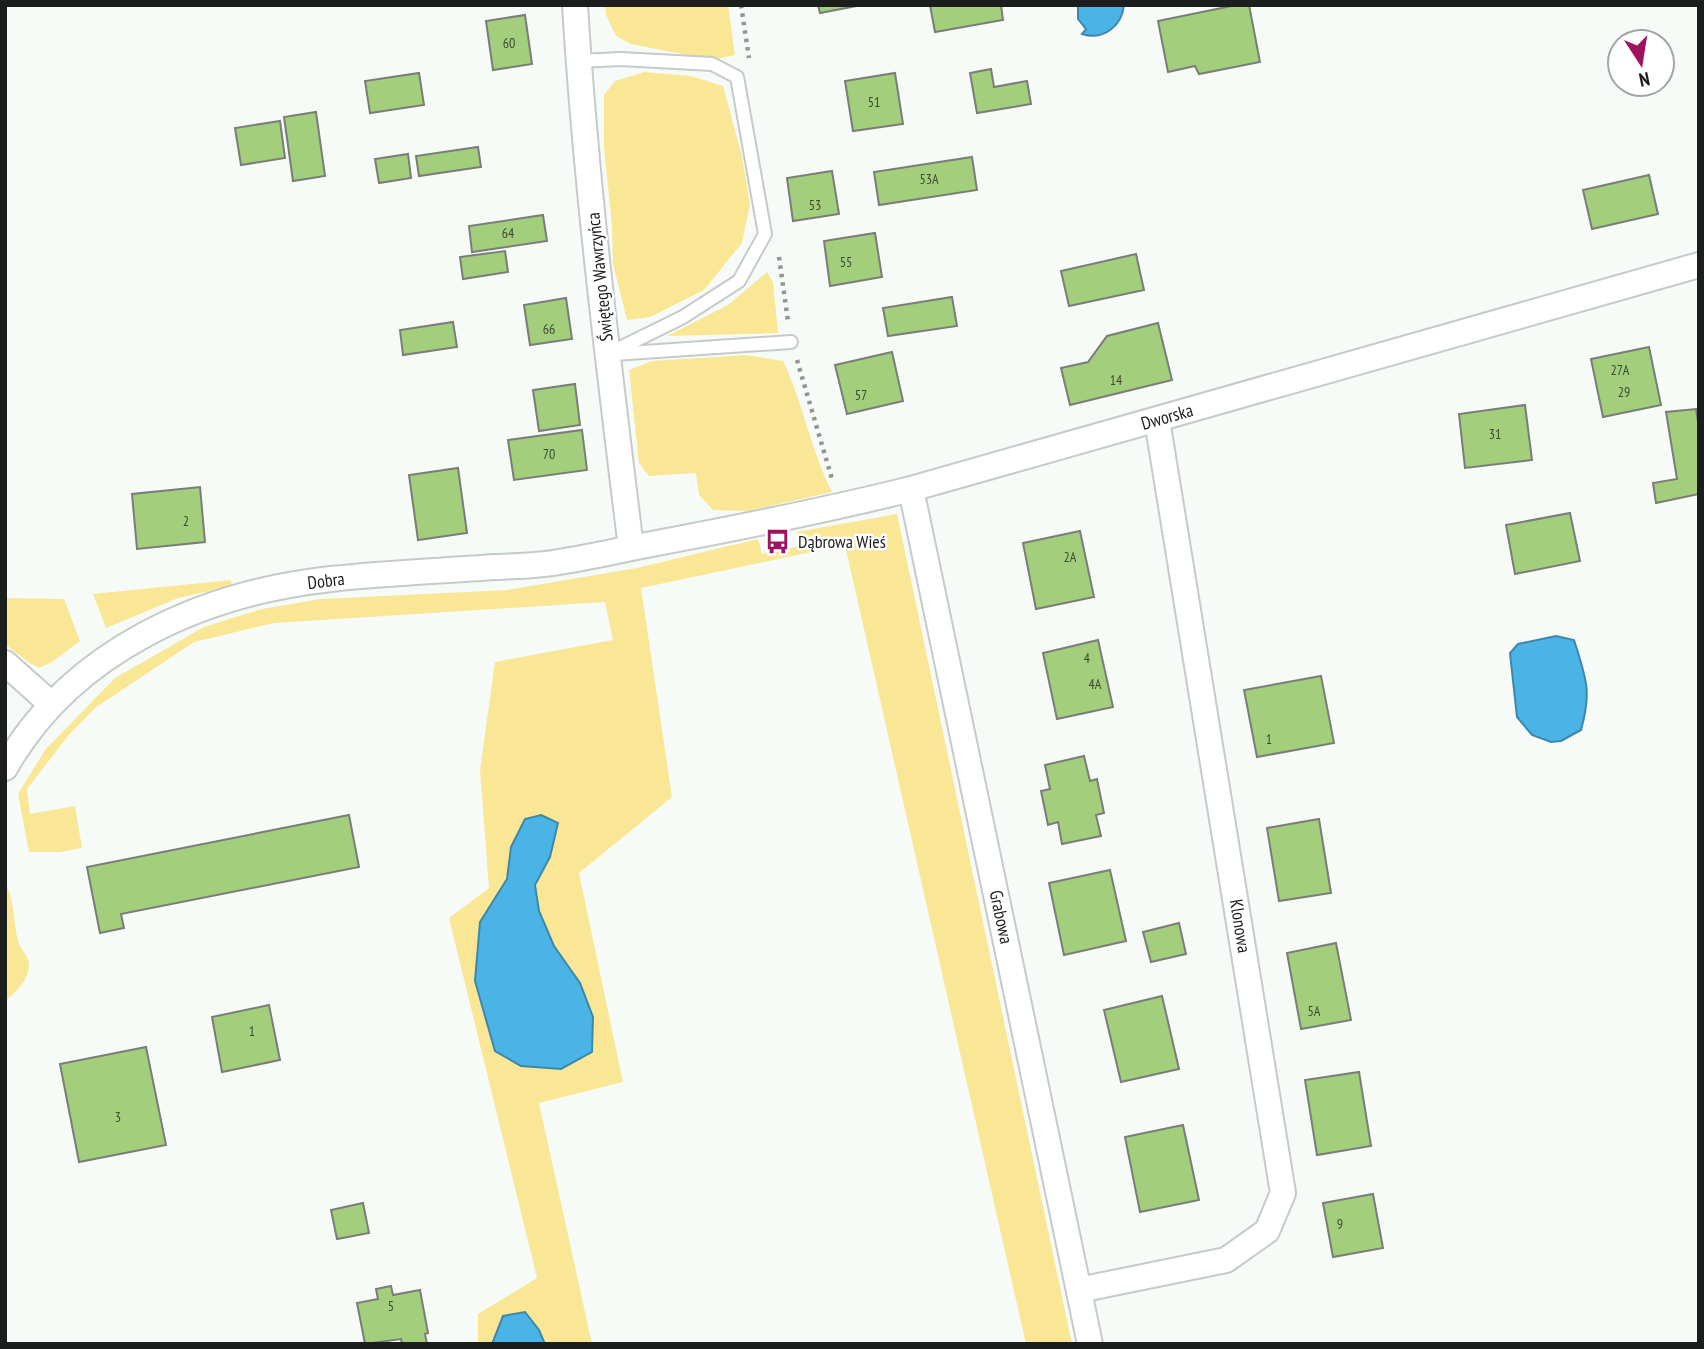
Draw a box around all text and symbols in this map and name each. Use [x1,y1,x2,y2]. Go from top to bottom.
north arrow [1606,28,1676,98]
house number: 60 [503,34,515,52]
text: N [1637,67,1652,92]
house number: 51 [868,93,880,111]
house number: 53A [919,170,939,188]
house number: 53 [809,196,821,214]
street label: Świętego Wawrzyńca [581,211,618,343]
house number: 64 [502,224,515,242]
house number: 55 [840,253,852,271]
house number: 66 [543,320,555,338]
house number: 27A [1611,361,1630,379]
house number: 14 [1110,371,1123,389]
house number: 29 [1618,383,1630,401]
house number: 57 [855,386,867,404]
street label: Dworska [1138,398,1195,435]
house number: 31 [1489,425,1501,443]
house number: 70 [543,445,555,463]
house number: 2 [183,512,189,530]
bus stop icon: Dąbrowa Wieś [764,528,792,556]
place label: Dąbrowa Wieś [798,530,886,553]
house number: 2A [1064,548,1077,566]
street label: Dobra [306,567,346,594]
house number: 4 [1084,649,1091,667]
house number: 4A [1089,675,1102,693]
house number: 1 [1266,730,1272,748]
street label: Grabowa [985,888,1018,946]
street label: Klonowa [1225,897,1256,954]
house number: 5A [1308,1002,1321,1020]
house number: 1 [249,1022,255,1040]
house number: 3 [115,1108,121,1126]
house number: 9 [1337,1215,1343,1233]
house number: 5 [388,1297,394,1315]

